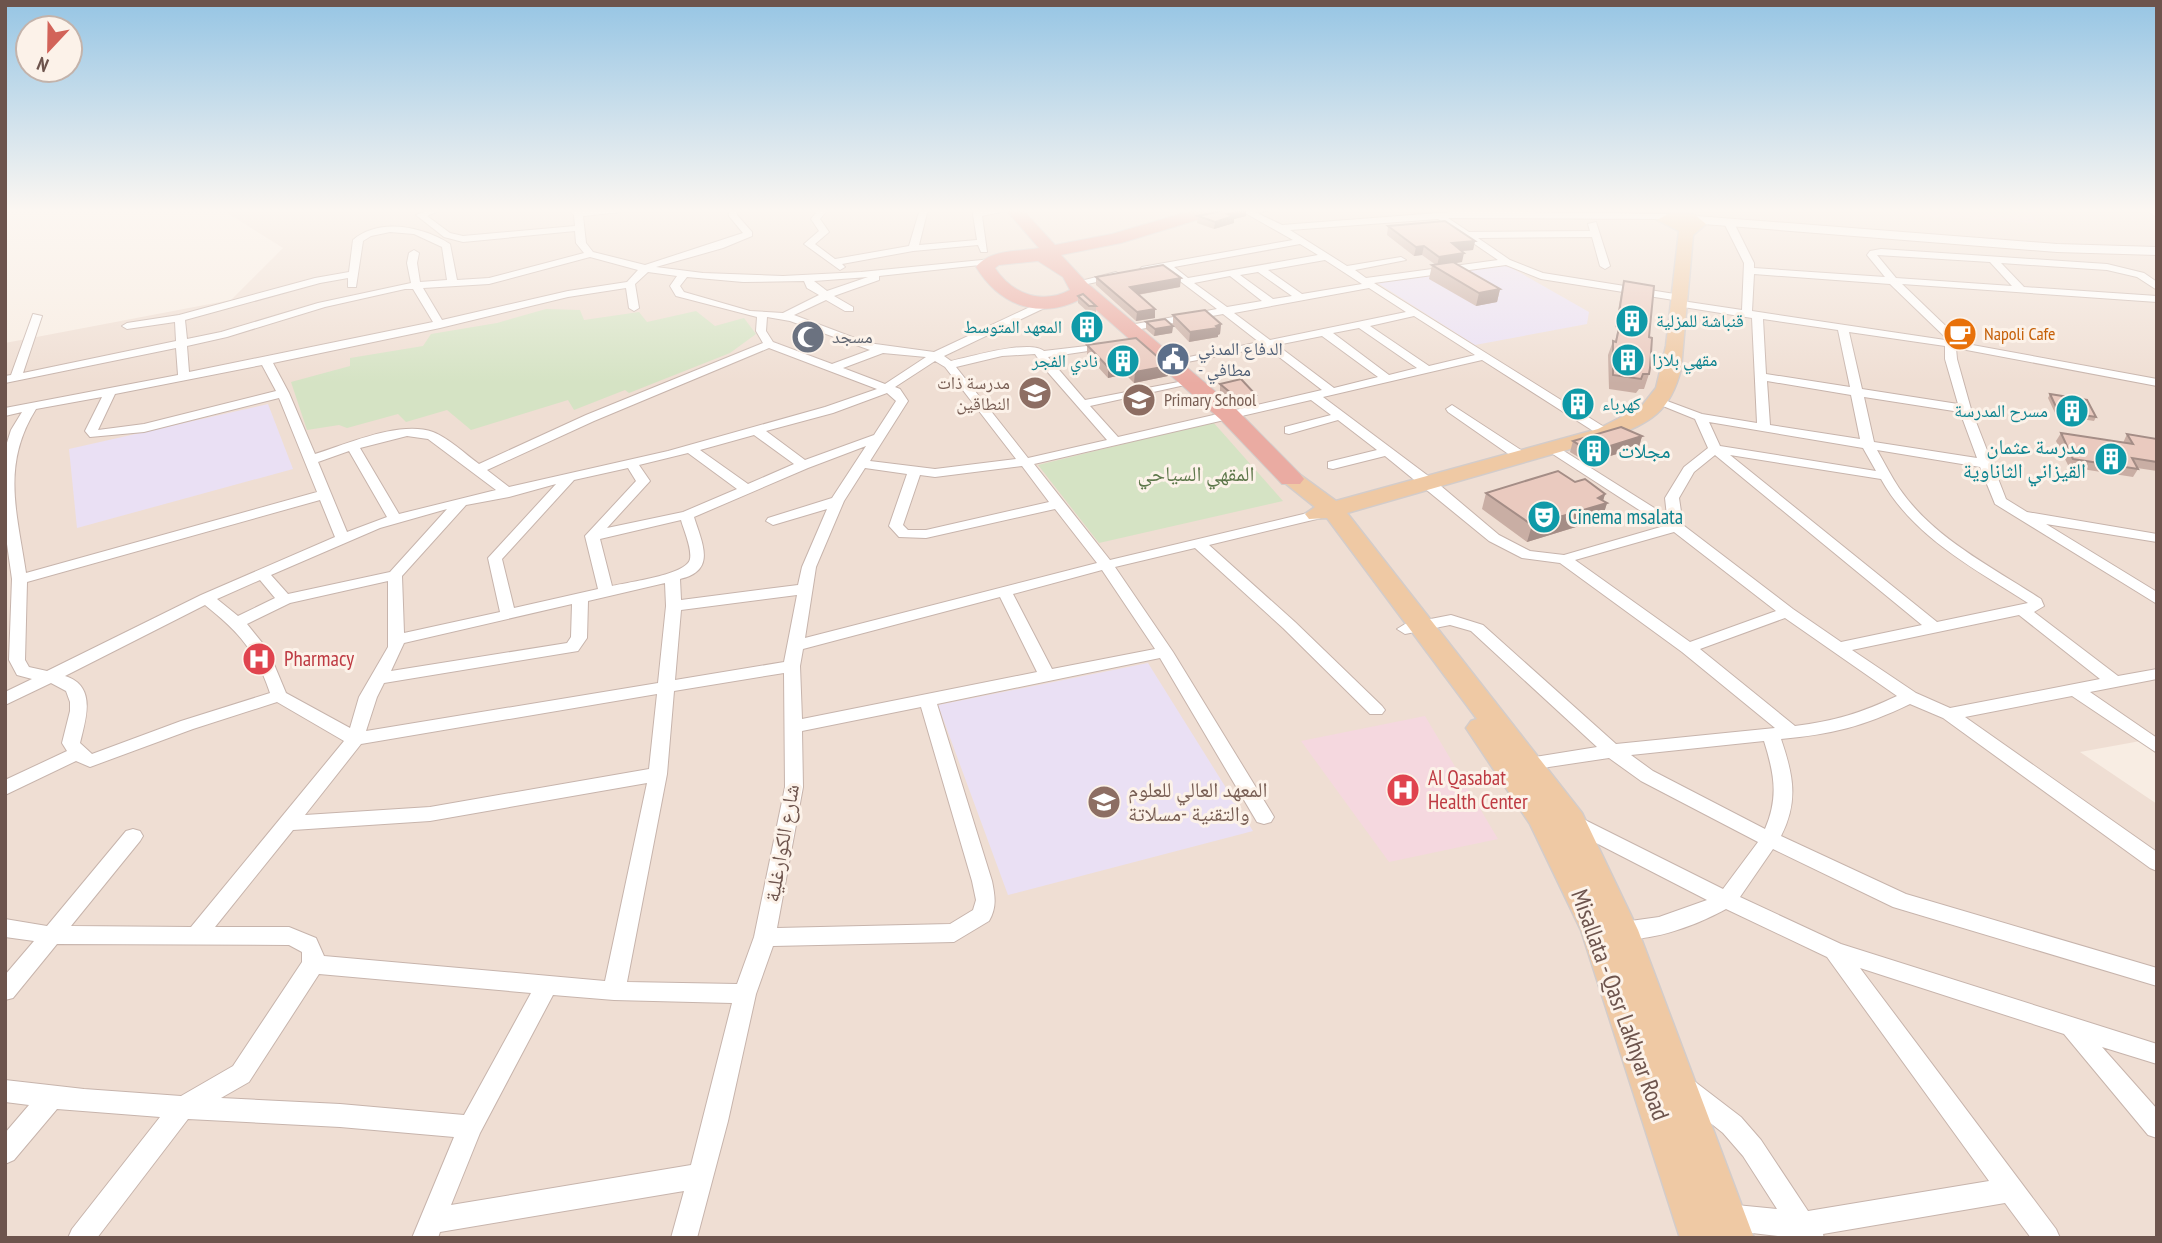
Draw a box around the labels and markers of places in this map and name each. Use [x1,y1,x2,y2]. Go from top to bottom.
building icon: قنباشة للمزلية [1613,302,1651,340]
building icon: المعهد المتوسط [1068,308,1106,346]
place label: قنباشة للمزلية [1656,309,1744,332]
place label: المعهد المتوسط [964,315,1062,338]
cafe icon: Napoli Cafe [1941,315,1979,353]
mosque icon: مسجد [789,318,827,356]
place label: Napoli Cafe [1984,322,2056,345]
place label: مسجد [832,325,873,348]
place label: الدفاع المدني - مطافي [1198,337,1283,385]
public building icon: الدفاع المدني - مطافي [1154,340,1192,378]
building icon: مقهي بلازا [1609,341,1647,379]
building icon: نادي الفجر [1104,342,1142,380]
place label: مقهي بلازا [1652,348,1717,375]
place label: نادي الفجر [1031,349,1098,376]
place label: مدرسة ذات النطاقين [937,371,1010,415]
school or university icon: مدرسة ذات النطاقين [1016,374,1054,412]
school or university icon: Primary School [1120,381,1158,419]
building icon: كهرباء [1559,385,1597,423]
place label: Primary School [1164,388,1257,411]
place label: كهرباء [1602,392,1641,415]
building icon: مسرح المدرسة [2053,392,2091,430]
place label: مسرح المدرسة [1954,399,2048,423]
building icon: مجلات [1575,432,1613,470]
place label: مدرسة عثمان القيزاني الثاناوية [1963,433,2086,487]
place label: مجلات [1618,437,1671,464]
building icon: مدرسة عثمان القيزاني الثاناوية [2092,440,2130,478]
theatre icon: Cinema msalata [1525,498,1563,536]
place label: Cinema msalata [1568,503,1683,530]
hospital icon: Pharmacy [240,640,278,678]
place label: Pharmacy [284,645,354,672]
place label: Al Qasabat Health Center [1428,764,1528,815]
hospital icon: Al Qasabat Health Center [1384,771,1422,809]
place label: المعهد العالي للعلوم والتقنية -مسلاتة [1128,776,1268,827]
school or university icon: المعهد العالي للعلوم والتقنية -مسلاتة [1085,783,1123,821]

